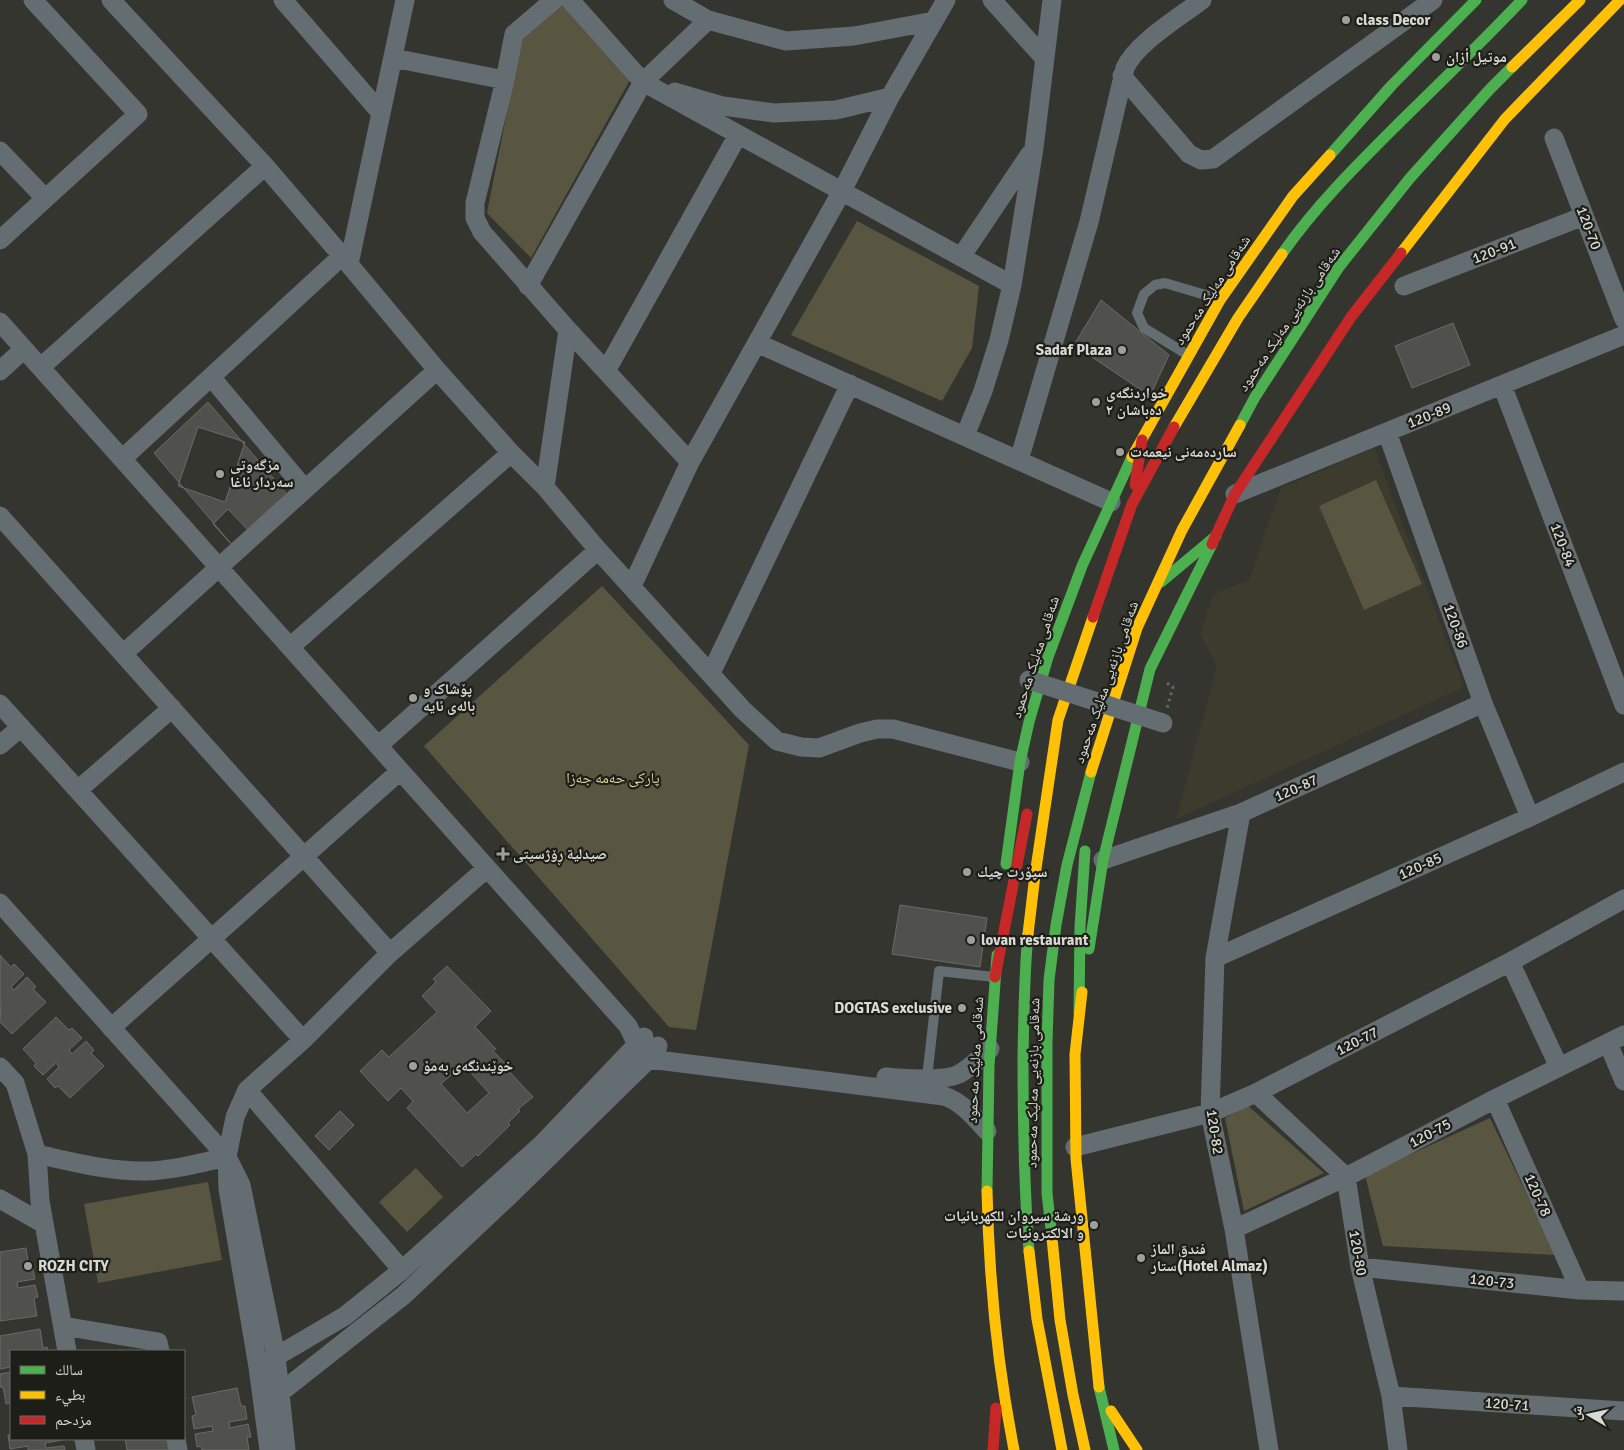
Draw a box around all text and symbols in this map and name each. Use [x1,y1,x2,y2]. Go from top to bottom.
place label: class Decor [1356,11,1430,29]
marker: class Decor [1340,14,1352,26]
place label: موتيل أزان [1446,48,1507,66]
marker: موتيل أزان [1430,51,1442,63]
street label: 120-70 [1573,204,1605,252]
street label: شەقامی مەلیک مەحمود [1170,232,1255,349]
street label: 120-91 [1469,234,1519,268]
street label: شەقامی بازنەیی مەلیک مەحمود [1234,243,1345,395]
place label: Sadaf Plaza [1036,341,1112,359]
marker: Sadaf Plaza [1116,344,1128,356]
place label: خواردنگەی دەباشان ٢ [1106,384,1167,419]
marker: خواردنگەی دەباشان ٢ [1090,396,1102,408]
street label: 120-89 [1404,398,1454,432]
place label: ساردەمەنی نیعمەت [1130,443,1237,461]
marker: ساردەمەنی نیعمەت [1114,446,1126,458]
place label: مزگەوتی سەردار ئاغا [230,456,293,491]
marker: مزگەوتی سەردار ئاغا [214,468,226,480]
street label: 120-84 [1546,520,1580,570]
street label: شەقامی مەلیک مەحمود [1007,594,1064,720]
street label: شەقامی بازنەیی مەلیک مەحمود [1070,598,1143,766]
street label: 120-86 [1440,601,1472,651]
place label: پۆشاک و بالەی ئایە [423,680,475,715]
marker: پۆشاک و بالەی ئایە [407,692,419,704]
park label: پارکی حەمە جەزا [566,769,660,788]
street label: 120-87 [1271,770,1321,806]
place label: صيدلية ڕۆژسیتی [513,845,607,866]
marker: صيدلية ڕۆژسیتی [497,848,509,860]
street label: 120-85 [1395,848,1445,884]
place label: سپۆرت چيك [977,863,1048,881]
marker: سپۆرت چيك [961,866,973,878]
place label: lovan restaurant [981,931,1089,949]
marker: lovan restaurant [965,934,977,946]
street label: شەقامی مەلیک مەحمود [963,996,988,1124]
street label: شەقامی بازنەیی مەلیک مەحمود [1023,998,1044,1168]
place label: DOGTAS exclusive [834,999,952,1017]
marker: DOGTAS exclusive [956,1002,968,1014]
street label: 120-77 [1333,1023,1381,1059]
place label: خوێندنگەی بەمۆ [423,1057,514,1075]
marker: خوێندنگەی بەمۆ [407,1060,419,1072]
street label: 120-82 [1203,1108,1227,1156]
street label: 120-75 [1406,1114,1454,1152]
street label: 120-78 [1521,1171,1555,1219]
place label: ورشة سيروان للكهربائيات و الالكترونيات [944,1207,1084,1242]
marker: ورشة سيروان للكهربائيات و الالكترونيات [1088,1219,1100,1231]
street label: 120-80 [1345,1229,1371,1277]
place label: فندق الماز ستار(Hotel Almaz) [1150,1240,1268,1275]
marker: فندق الماز ستار(Hotel Almaz) [1135,1252,1147,1264]
place label: ROZH CITY [38,1257,110,1275]
marker: ROZH CITY [22,1260,34,1272]
street label: 120-73 [1469,1270,1515,1292]
legend [10,1350,185,1440]
text: سالك [55,1361,83,1379]
text: بطيء [55,1386,85,1407]
north arrow [1564,1390,1614,1440]
street label: 120-71 [1484,1393,1530,1415]
text: ش [1567,1404,1586,1422]
text: مزدحم [55,1411,92,1430]

